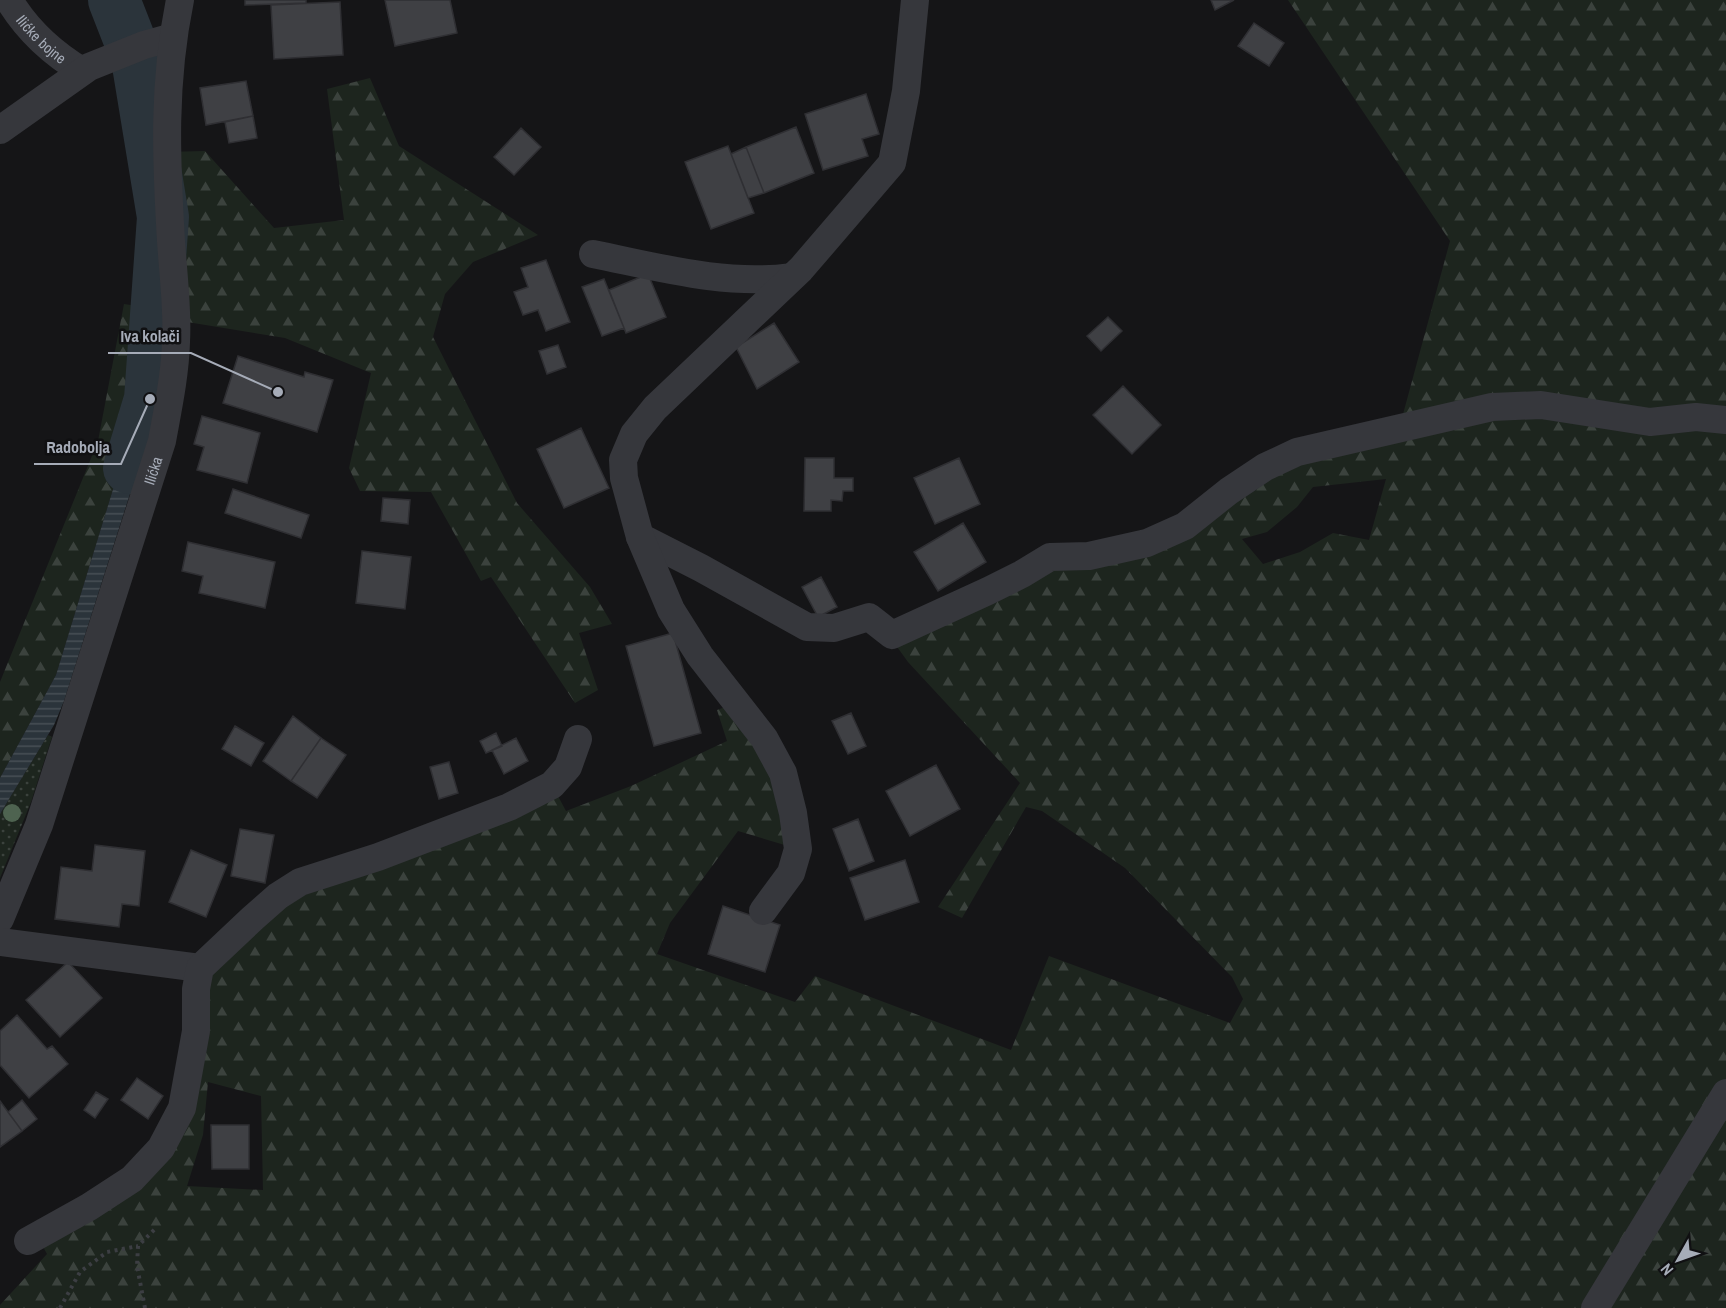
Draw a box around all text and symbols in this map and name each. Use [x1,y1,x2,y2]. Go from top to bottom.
street label: Ilićke bojne [12,10,71,68]
callout: Iva kolači [108,319,191,353]
text: Iva kolači [120,325,180,347]
callout: Radobolja [34,430,121,464]
text: Radobolja [46,436,110,458]
street label: Ilićka [138,453,167,487]
north arrow [1648,1230,1708,1290]
text: N [1655,1259,1678,1280]

